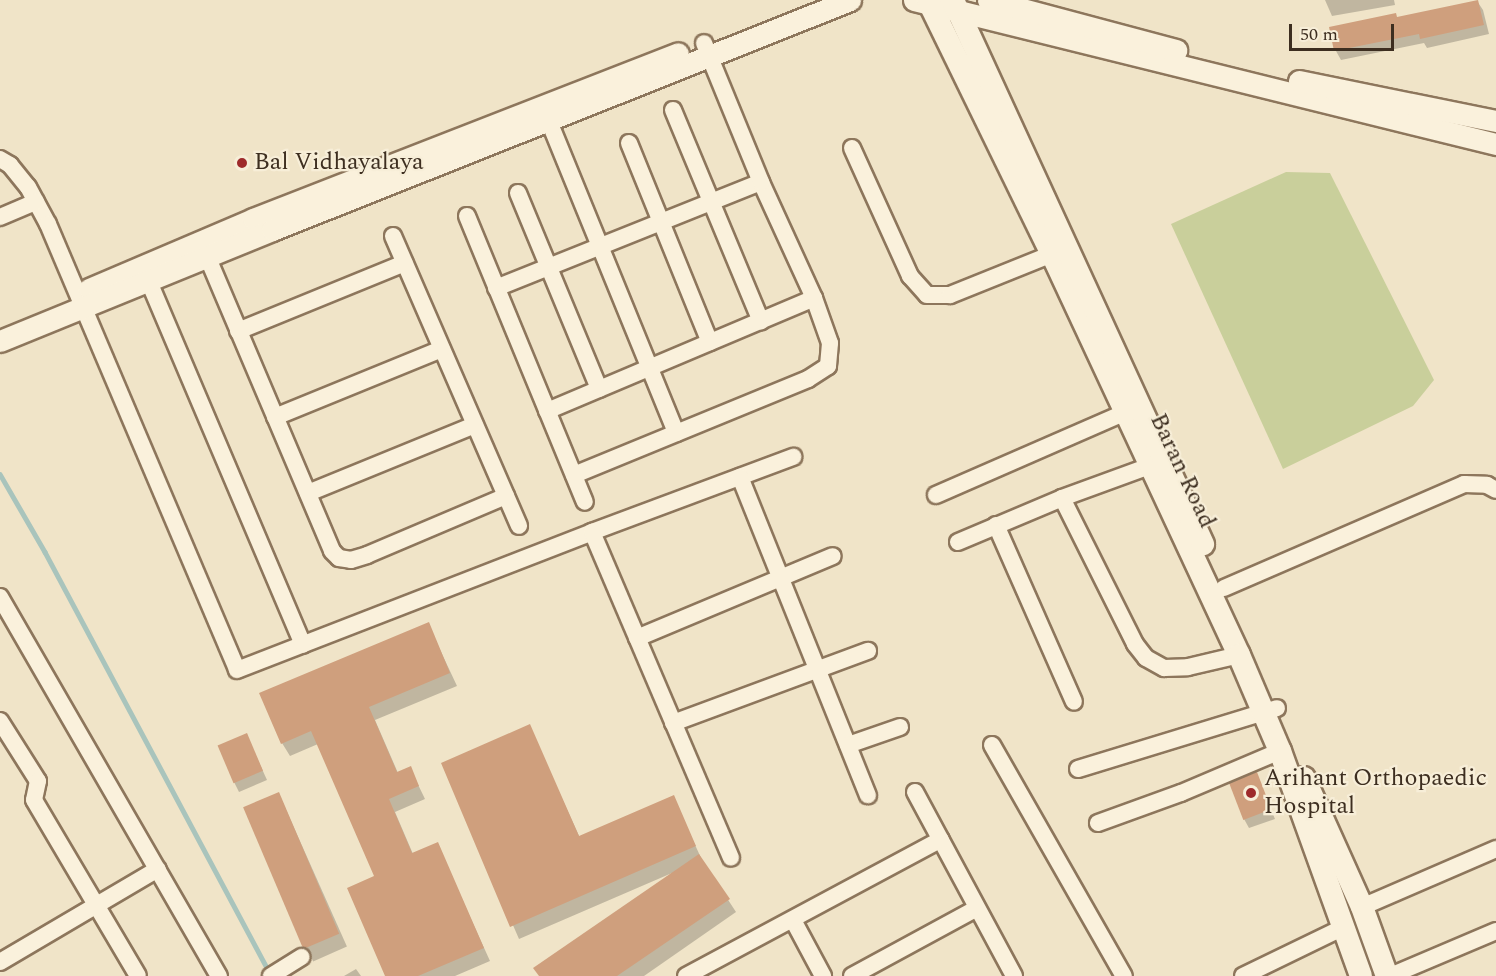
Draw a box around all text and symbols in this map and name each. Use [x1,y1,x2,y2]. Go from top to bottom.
scale bar [1292,12,1397,50]
text: 50 m [1300,21,1338,48]
place label: Bal Vidhayalaya [254,149,424,177]
marker: Bal Vidhayalaya [235,156,249,170]
street label: Baran Road [1143,409,1221,533]
place label: Arihant Orthopaedic Hospital [1264,765,1487,821]
marker: Arihant Orthopaedic Hospital [1242,784,1260,802]

